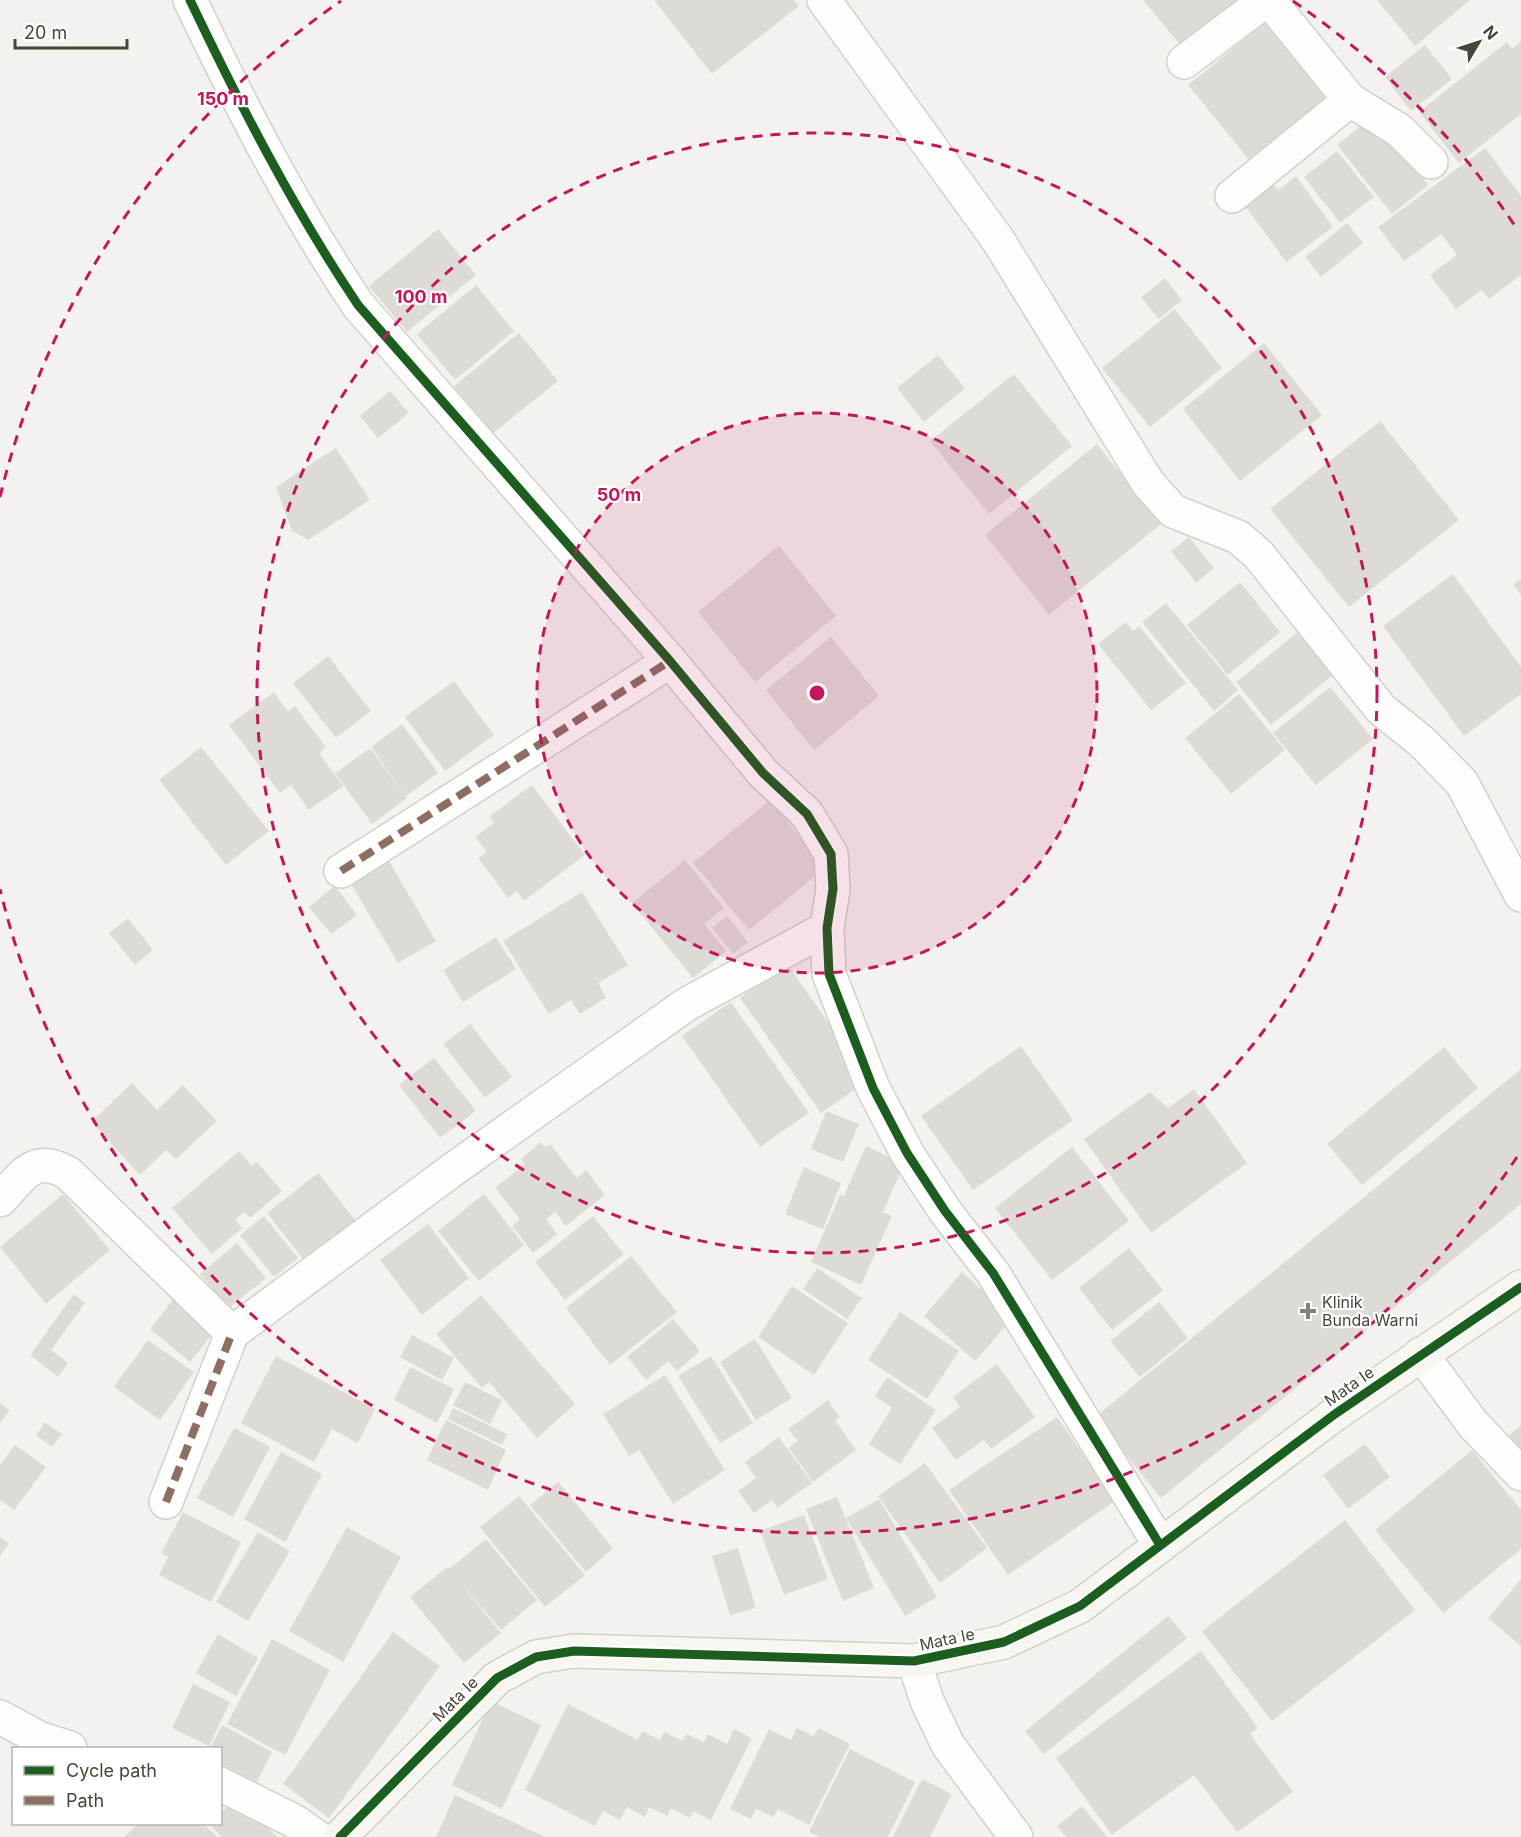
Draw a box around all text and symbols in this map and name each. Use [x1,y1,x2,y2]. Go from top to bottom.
scale bar [15,12,128,50]
north arrow [1449,12,1509,72]
text: 20 m [24,22,67,43]
text: N [1479,22,1502,44]
text: 150 m [197,88,249,109]
text: 100 m [395,286,447,307]
text: 50 m [597,484,641,505]
centre of rings [807,683,827,703]
place label: Klinik Bunda Warni [1322,1292,1418,1330]
marker: Klinik Bunda Warni [1299,1302,1317,1320]
street label: Mata Ie [1320,1362,1378,1410]
street label: Mata Ie [918,1623,976,1655]
street label: Mata Ie [428,1672,482,1726]
legend [12,1747,222,1825]
text: Cycle path [66,1760,157,1781]
text: Path [66,1790,104,1811]

